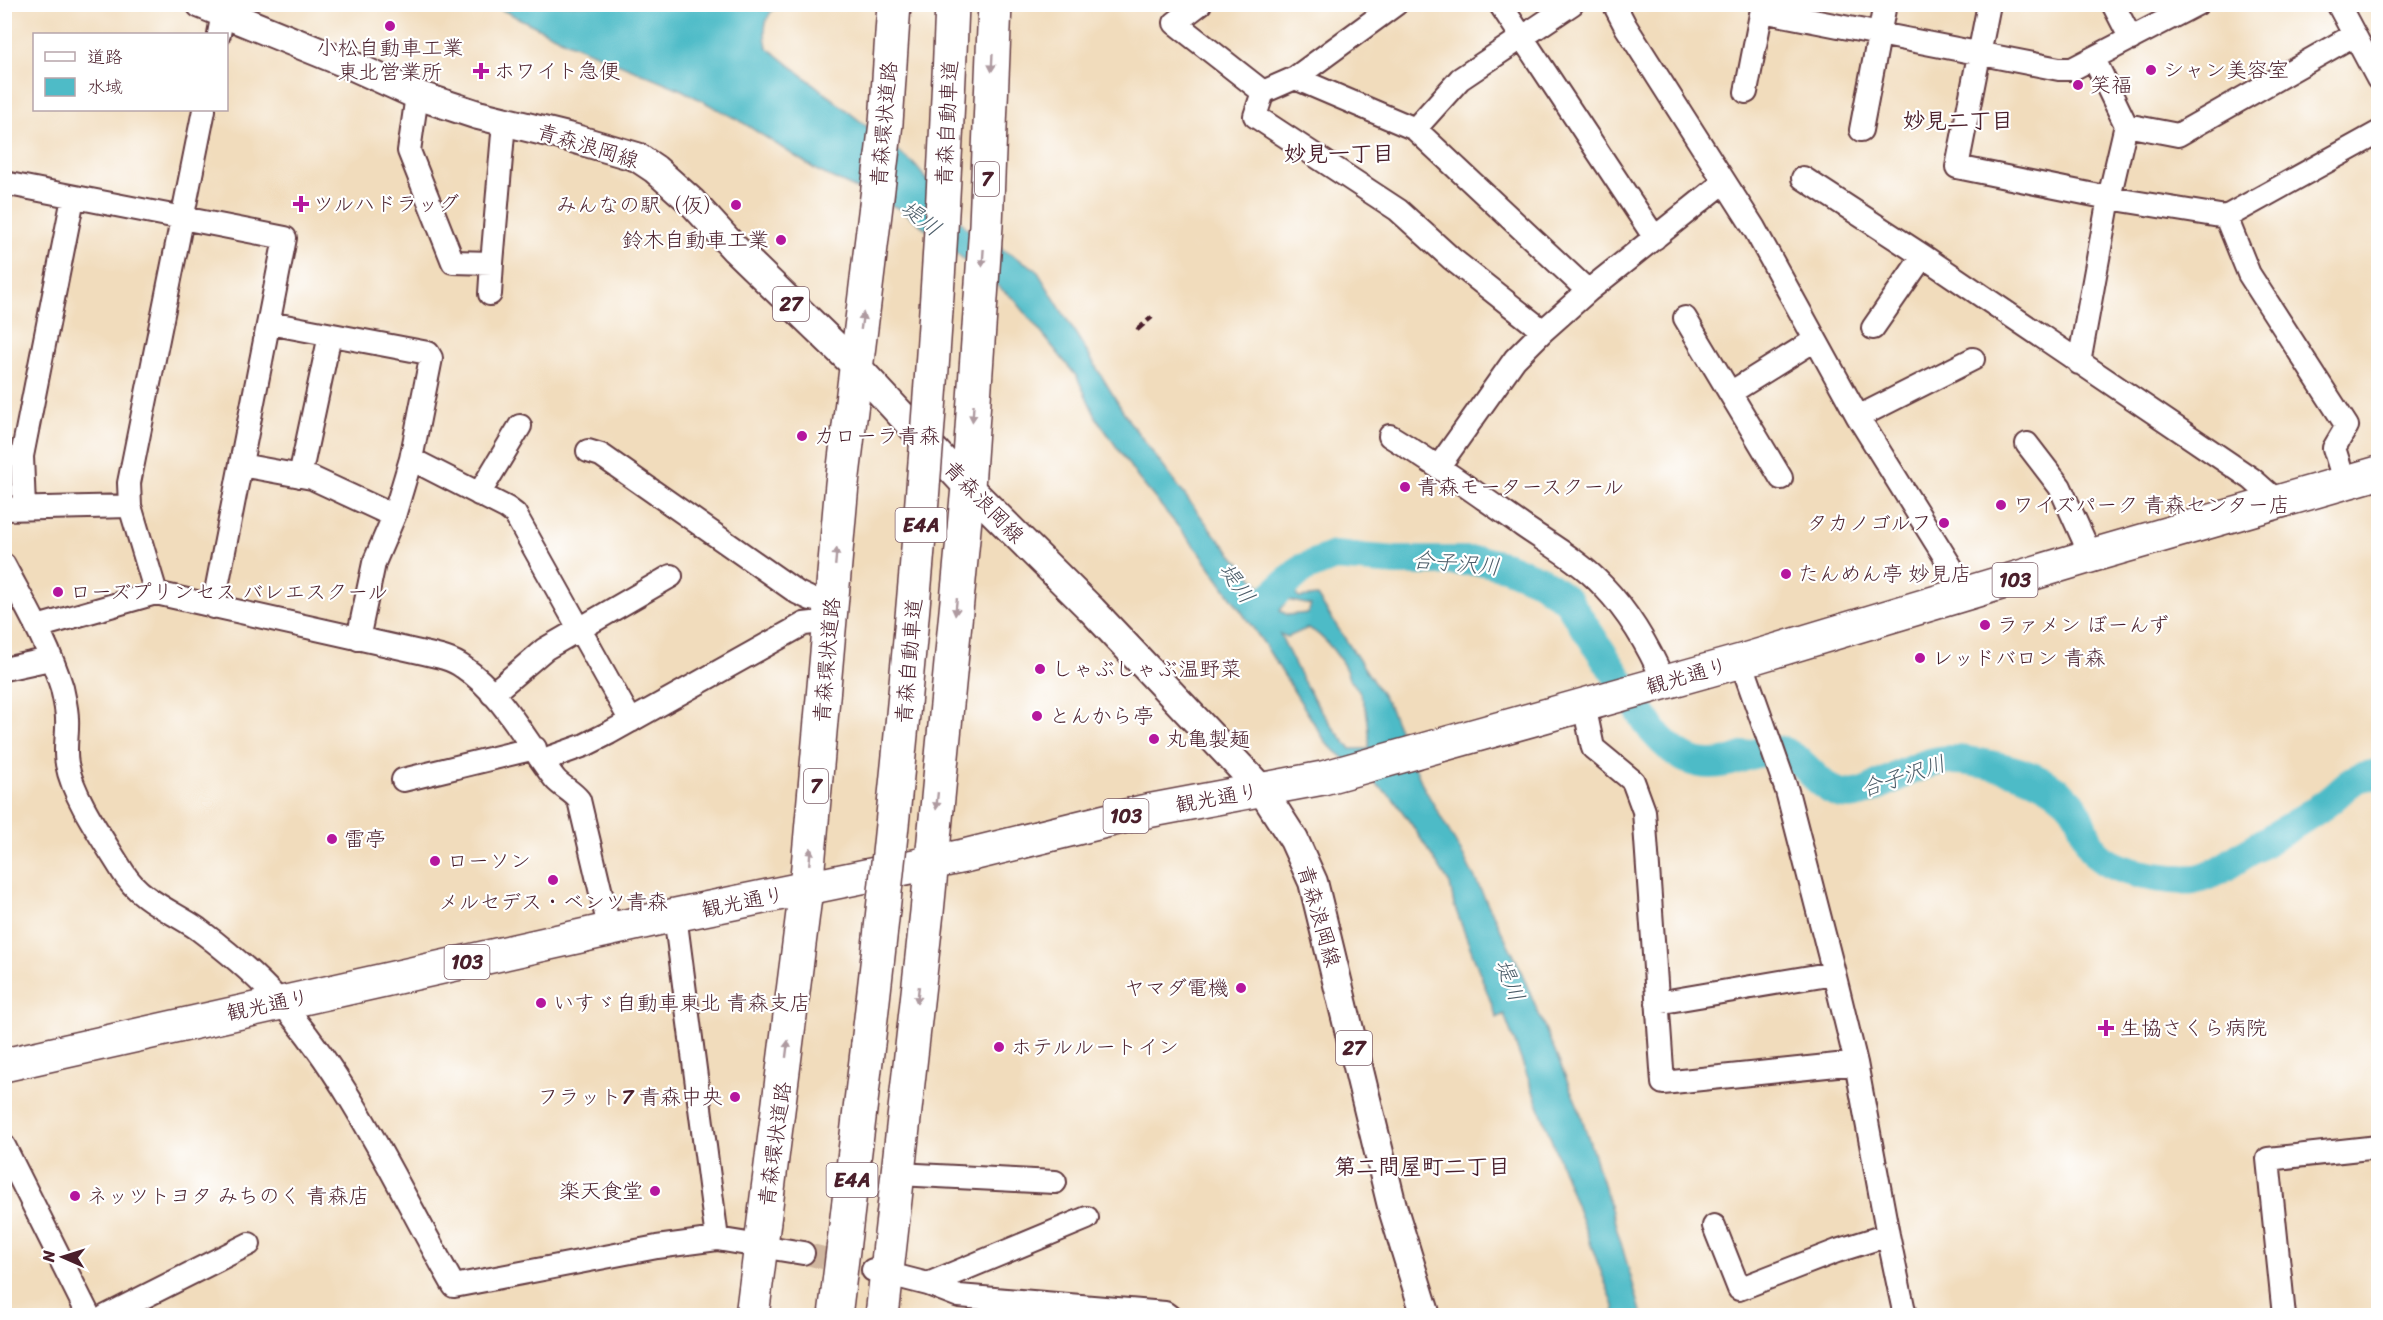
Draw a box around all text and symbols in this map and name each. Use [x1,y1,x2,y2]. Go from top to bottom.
marker: 小松自動車工業 東北営業所 [383,19,397,33]
place label: 小松自動車工業 東北営業所 [317,29,464,91]
legend [33,33,228,111]
text: 道路 [87,41,123,73]
place label: シャン美容室 [2163,51,2289,89]
place label: ホワイト急便 [494,52,620,90]
one-way arrow [988,53,997,72]
street label: 青森自動車道 [925,59,969,187]
street label: 青森環状道路 [860,60,908,188]
marker: ホワイト急便 [472,62,490,80]
marker: シャン美容室 [2144,63,2158,77]
place label: 笑福 [2090,66,2132,104]
text: 水域 [87,71,123,103]
marker: 笑福 [2071,78,2085,92]
district label: 妙見二丁目 [1903,101,2013,140]
street label: 青森浪岡線 [532,112,644,180]
district label: 妙見一丁目 [1284,134,1394,173]
road number: 7 [975,162,999,196]
place label: ツルハドラッグ [313,185,459,223]
place label: みんなの駅（仮） [556,186,724,224]
water label: 堤川 [892,189,950,247]
marker: ツルハドラッグ [294,197,308,211]
marker: みんなの駅（仮） [729,198,743,212]
place label: 鈴木自動車工業 [622,221,769,259]
marker: 鈴木自動車工業 [774,233,788,247]
one-way arrow [978,248,988,267]
road number: 27 [773,287,809,321]
one-way arrow [857,312,866,331]
one-way arrow [968,403,977,422]
place label: カローラ青森 [814,417,940,455]
marker: カローラ青森 [795,429,809,443]
street label: 青森浪岡線 [934,451,1034,553]
place label: 青森モータースクール [1417,468,1624,506]
marker: 青森モータースクール [1398,480,1412,494]
place label: ワイズパーク 青森センター店 [2013,486,2290,524]
marker: ワイズパーク 青森センター店 [1994,498,2008,512]
place label: タカノゴルフ [1807,504,1932,542]
road number: E4A [896,508,946,542]
marker: タカノゴルフ [1937,516,1951,530]
water label: 合子沢川 [1410,540,1502,586]
one-way arrow [831,547,841,566]
water label: 堤川 [1208,554,1266,612]
place label: たんめん亭 妙見店 [1798,555,1971,593]
road number: 103 [1992,563,2038,597]
marker: たんめん亭 妙見店 [1779,567,1793,581]
place label: ローズプリンセス バレエスクール [70,573,388,611]
marker: ローズプリンセス バレエスクール [51,585,65,599]
street label: 青森環状道路 [803,596,851,724]
street label: 青森自動車道 [885,597,933,725]
one-way arrow [951,597,961,616]
place label: ラァメン ぼーんず [1997,606,2170,644]
marker: ラァメン ぼーんず [1978,618,1992,632]
place label: レッドバロン 青森 [1932,639,2105,677]
street label: 観光通り [1641,646,1733,706]
place label: しゃぶしゃぶ温野菜 [1052,650,1241,688]
marker: レッドバロン 青森 [1913,651,1927,665]
marker: しゃぶしゃぶ温野菜 [1033,662,1047,676]
place label: とんから亭 [1049,697,1154,735]
marker: とんから亭 [1030,709,1044,723]
place label: 丸亀製麺 [1166,720,1250,758]
marker: 丸亀製麺 [1147,732,1161,746]
water label: 合子沢川 [1855,744,1951,808]
road number: 7 [804,769,828,803]
street label: 観光通り [1172,772,1262,824]
one-way arrow [932,791,942,810]
road number: 103 [1104,799,1148,833]
place label: 雷亭 [344,820,386,858]
marker: 雷亭 [325,832,339,846]
place label: ローソン [447,842,531,880]
one-way arrow [805,846,815,865]
marker: ローソン [428,854,442,868]
street label: 青森浪岡線 [1286,860,1352,972]
marker: メルセデス・ベンツ青森 [546,873,560,887]
street label: 観光通り [698,875,788,929]
place label: メルセデス・ベンツ青森 [438,883,668,921]
road number: 103 [444,945,490,979]
water label: 堤川 [1484,952,1536,1008]
place label: ヤマダ電機 [1124,969,1229,1007]
street label: 観光通り [223,978,313,1032]
marker: ヤマダ電機 [1234,981,1248,995]
place label: いすゞ自動車東北 青森支店 [553,984,810,1022]
one-way arrow [913,985,923,1004]
marker: いすゞ自動車東北 青森支店 [534,996,548,1010]
place label: 生協さくら病院 [2120,1009,2267,1047]
marker: 生協さくら病院 [2097,1019,2115,1037]
place label: ホテルルートイン [1011,1028,1179,1066]
road number: 27 [1336,1031,1372,1065]
one-way arrow [782,1040,792,1059]
marker: ホテルルートイン [992,1040,1006,1054]
place label: フラット7 青森中央 [538,1078,723,1116]
street label: 青森環状道路 [747,1079,803,1209]
marker: フラット7 青森中央 [728,1090,742,1104]
district label: 第二問屋町二丁目 [1334,1147,1510,1186]
road number: E4A [826,1163,878,1197]
place label: 楽天食堂 [559,1172,643,1210]
place label: ネッツトヨタ みちのく 青森店 [87,1177,369,1215]
marker: 楽天食堂 [648,1184,662,1198]
marker: ネッツトヨタ みちのく 青森店 [68,1189,82,1203]
north arrow [33,1227,93,1287]
text: N [34,1249,63,1264]

